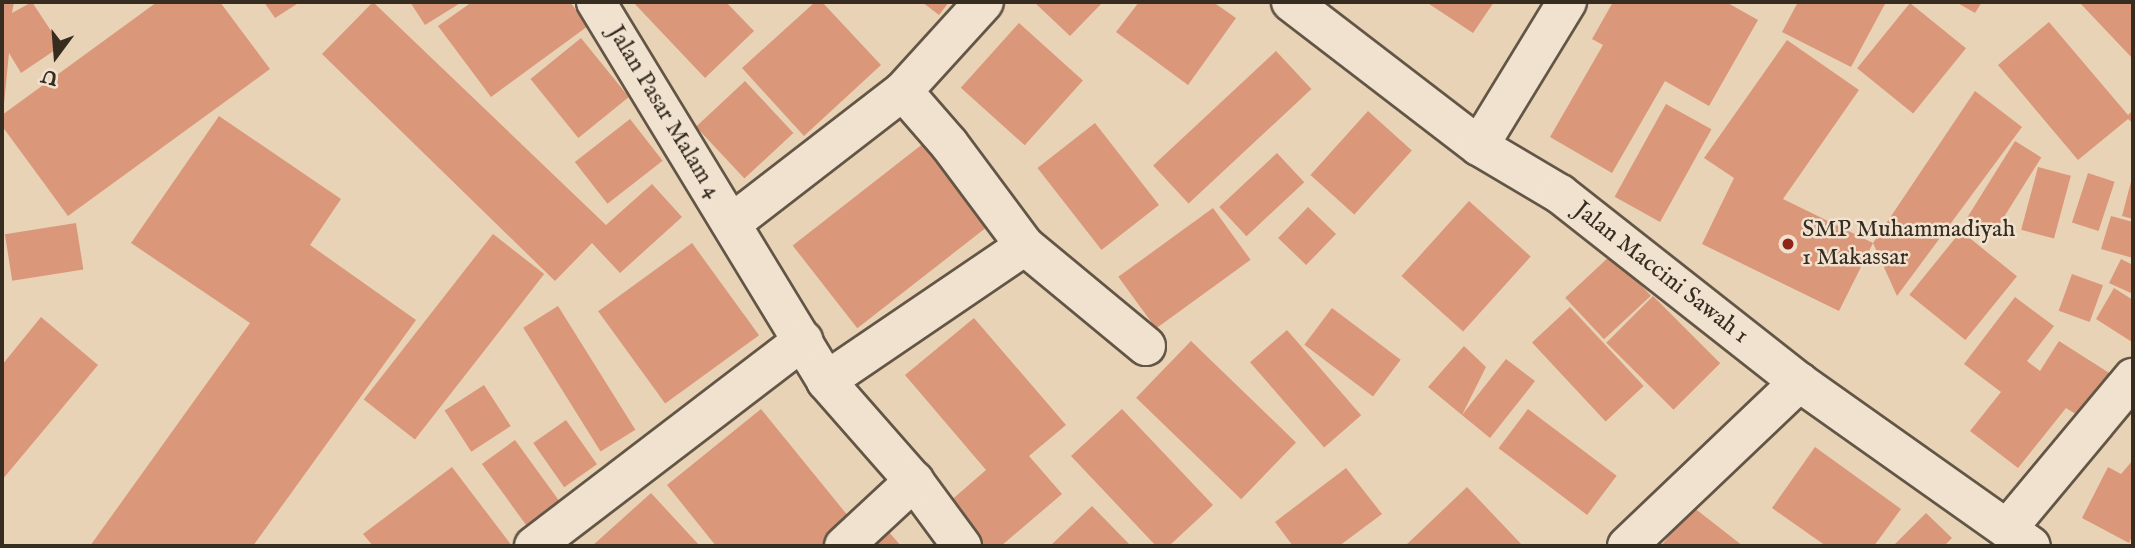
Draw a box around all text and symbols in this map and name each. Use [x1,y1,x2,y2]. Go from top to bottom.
street label: Jalan Pasar Malam 4 [601,20,727,204]
north arrow [21,21,91,91]
text: U [39,62,61,90]
street label: Jalan Maccini Sawah 1 [1568,196,1754,350]
place label: SMP Muhammadiyah 1 Makassar [1802,216,2015,272]
marker: SMP Muhammadiyah 1 Makassar [1780,236,1796,252]

